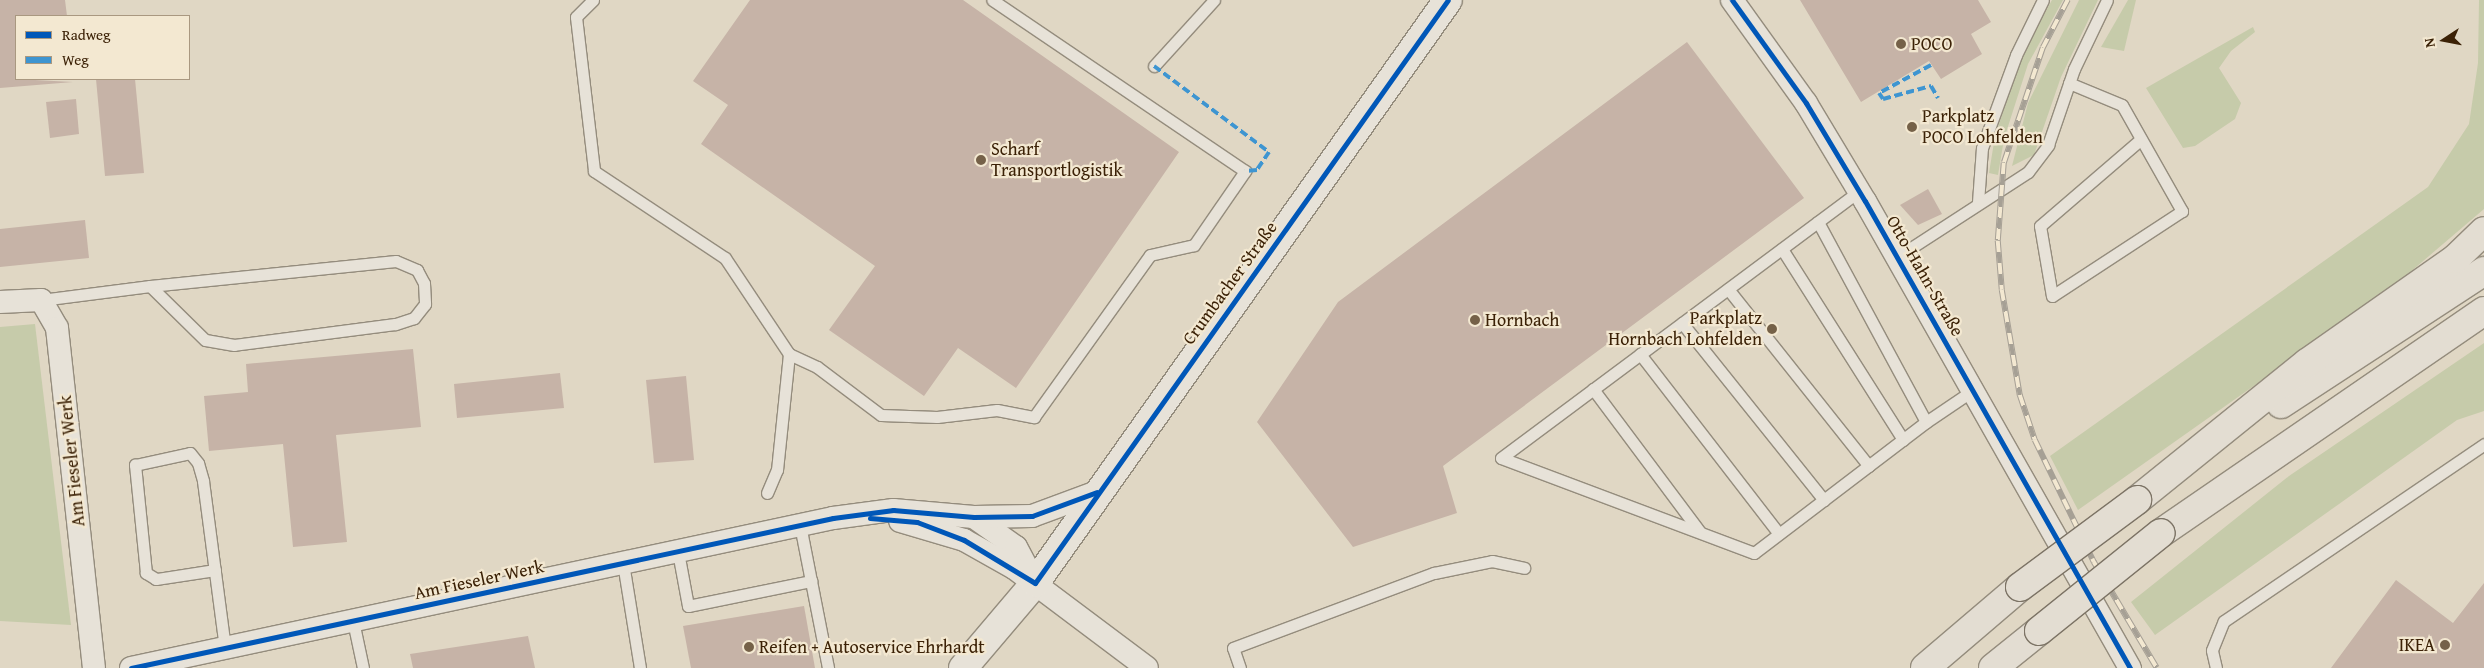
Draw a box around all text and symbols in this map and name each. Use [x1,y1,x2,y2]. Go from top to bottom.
legend [15,15,190,80]
north arrow [2419,15,2469,65]
text: Radweg [62,24,111,45]
place label: POCO [1911,33,1952,55]
text: N [2419,36,2440,49]
marker: POCO [1895,38,1907,50]
text: Weg [62,49,89,70]
place label: Parkplatz POCO Lohfelden [1922,106,2043,148]
marker: Parkplatz POCO Lohfelden [1906,121,1918,133]
place label: Scharf Transportlogistik [991,139,1123,182]
marker: Scharf Transportlogistik [975,154,987,166]
street label: Otto-Hahn-Straße [1882,212,1968,340]
street label: Crumbacher Straße [1178,217,1282,349]
place label: Parkplatz Hornbach Lohfelden [1608,308,1762,350]
place label: Hornbach [1485,309,1559,331]
marker: Hornbach [1469,314,1481,326]
marker: Parkplatz Hornbach Lohfelden [1766,323,1778,335]
street label: Am Fieseler Werk [54,394,90,528]
street label: Am Fieseler Werk [412,556,546,604]
place label: IKEA [2399,634,2435,656]
place label: Reifen + Autoservice Ehrhardt [759,636,985,658]
marker: IKEA [2439,639,2451,651]
marker: Reifen + Autoservice Ehrhardt [743,641,755,653]

